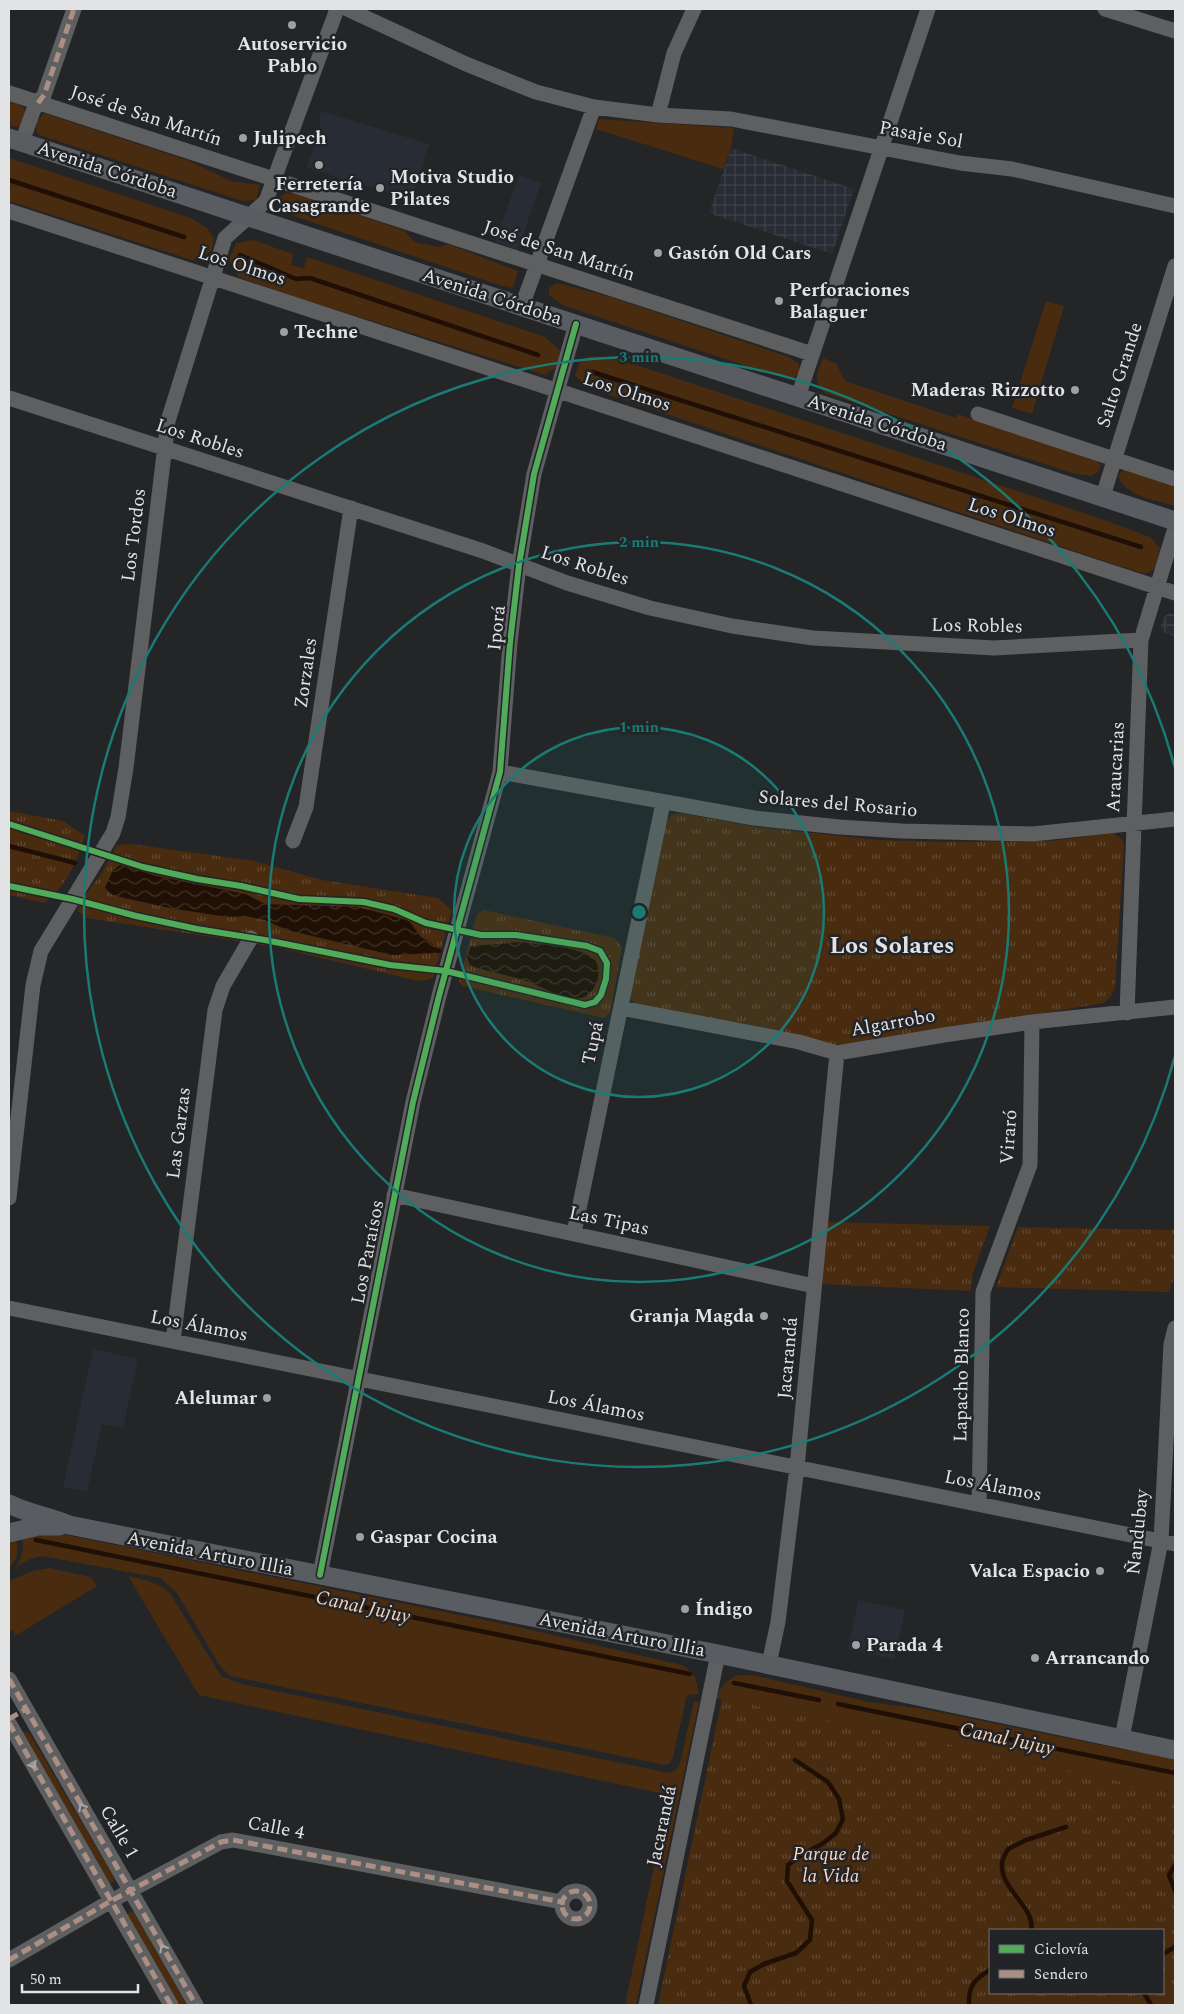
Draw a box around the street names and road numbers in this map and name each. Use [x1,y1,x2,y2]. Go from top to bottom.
street label: José de San Martín [66,78,226,154]
street label: Pasaje Sol [877,113,965,157]
street label: Avenida Córdoba [33,134,181,207]
street label: José de San Martín [479,213,639,289]
street label: Los Olmos [194,238,290,294]
street label: Avenida Córdoba [418,261,566,334]
street label: Salto Grande [1089,318,1151,432]
street label: Los Olmos [579,364,675,420]
street label: Avenida Córdoba [803,387,951,460]
street label: Los Robles [152,411,248,467]
street label: Los Tordos [114,487,154,583]
street label: Los Olmos [964,490,1060,546]
street label: Los Robles [537,538,633,594]
street label: Iporá [480,603,514,652]
street label: Los Robles [931,611,1023,641]
street label: Zorzales [287,636,325,710]
street label: Araucarias [1099,721,1133,813]
street label: Solares del Rosario [757,783,919,825]
street label: Algarrobo [848,1001,938,1045]
street label: Tupá [574,1018,612,1067]
street label: Las Garzas [159,1085,199,1181]
street label: Viraró [993,1109,1025,1165]
street label: Los Paraísos [344,1197,392,1307]
street label: Las Tipas [566,1198,652,1244]
street label: Los Álamos [148,1302,250,1350]
street label: Lapacho Blanco [946,1308,978,1442]
street label: Jacarandá [770,1315,806,1400]
street label: Los Álamos [545,1382,647,1430]
street label: Los Álamos [942,1462,1044,1510]
street label: Ñandubay [1119,1487,1157,1576]
street label: Avenida Arturo Illia [124,1524,296,1584]
street label: Avenida Arturo Illia [536,1605,708,1665]
street label: Jacarandá [639,1782,685,1869]
street label: Calle 1 [92,1800,146,1864]
street label: Calle 4 [245,1808,308,1848]

